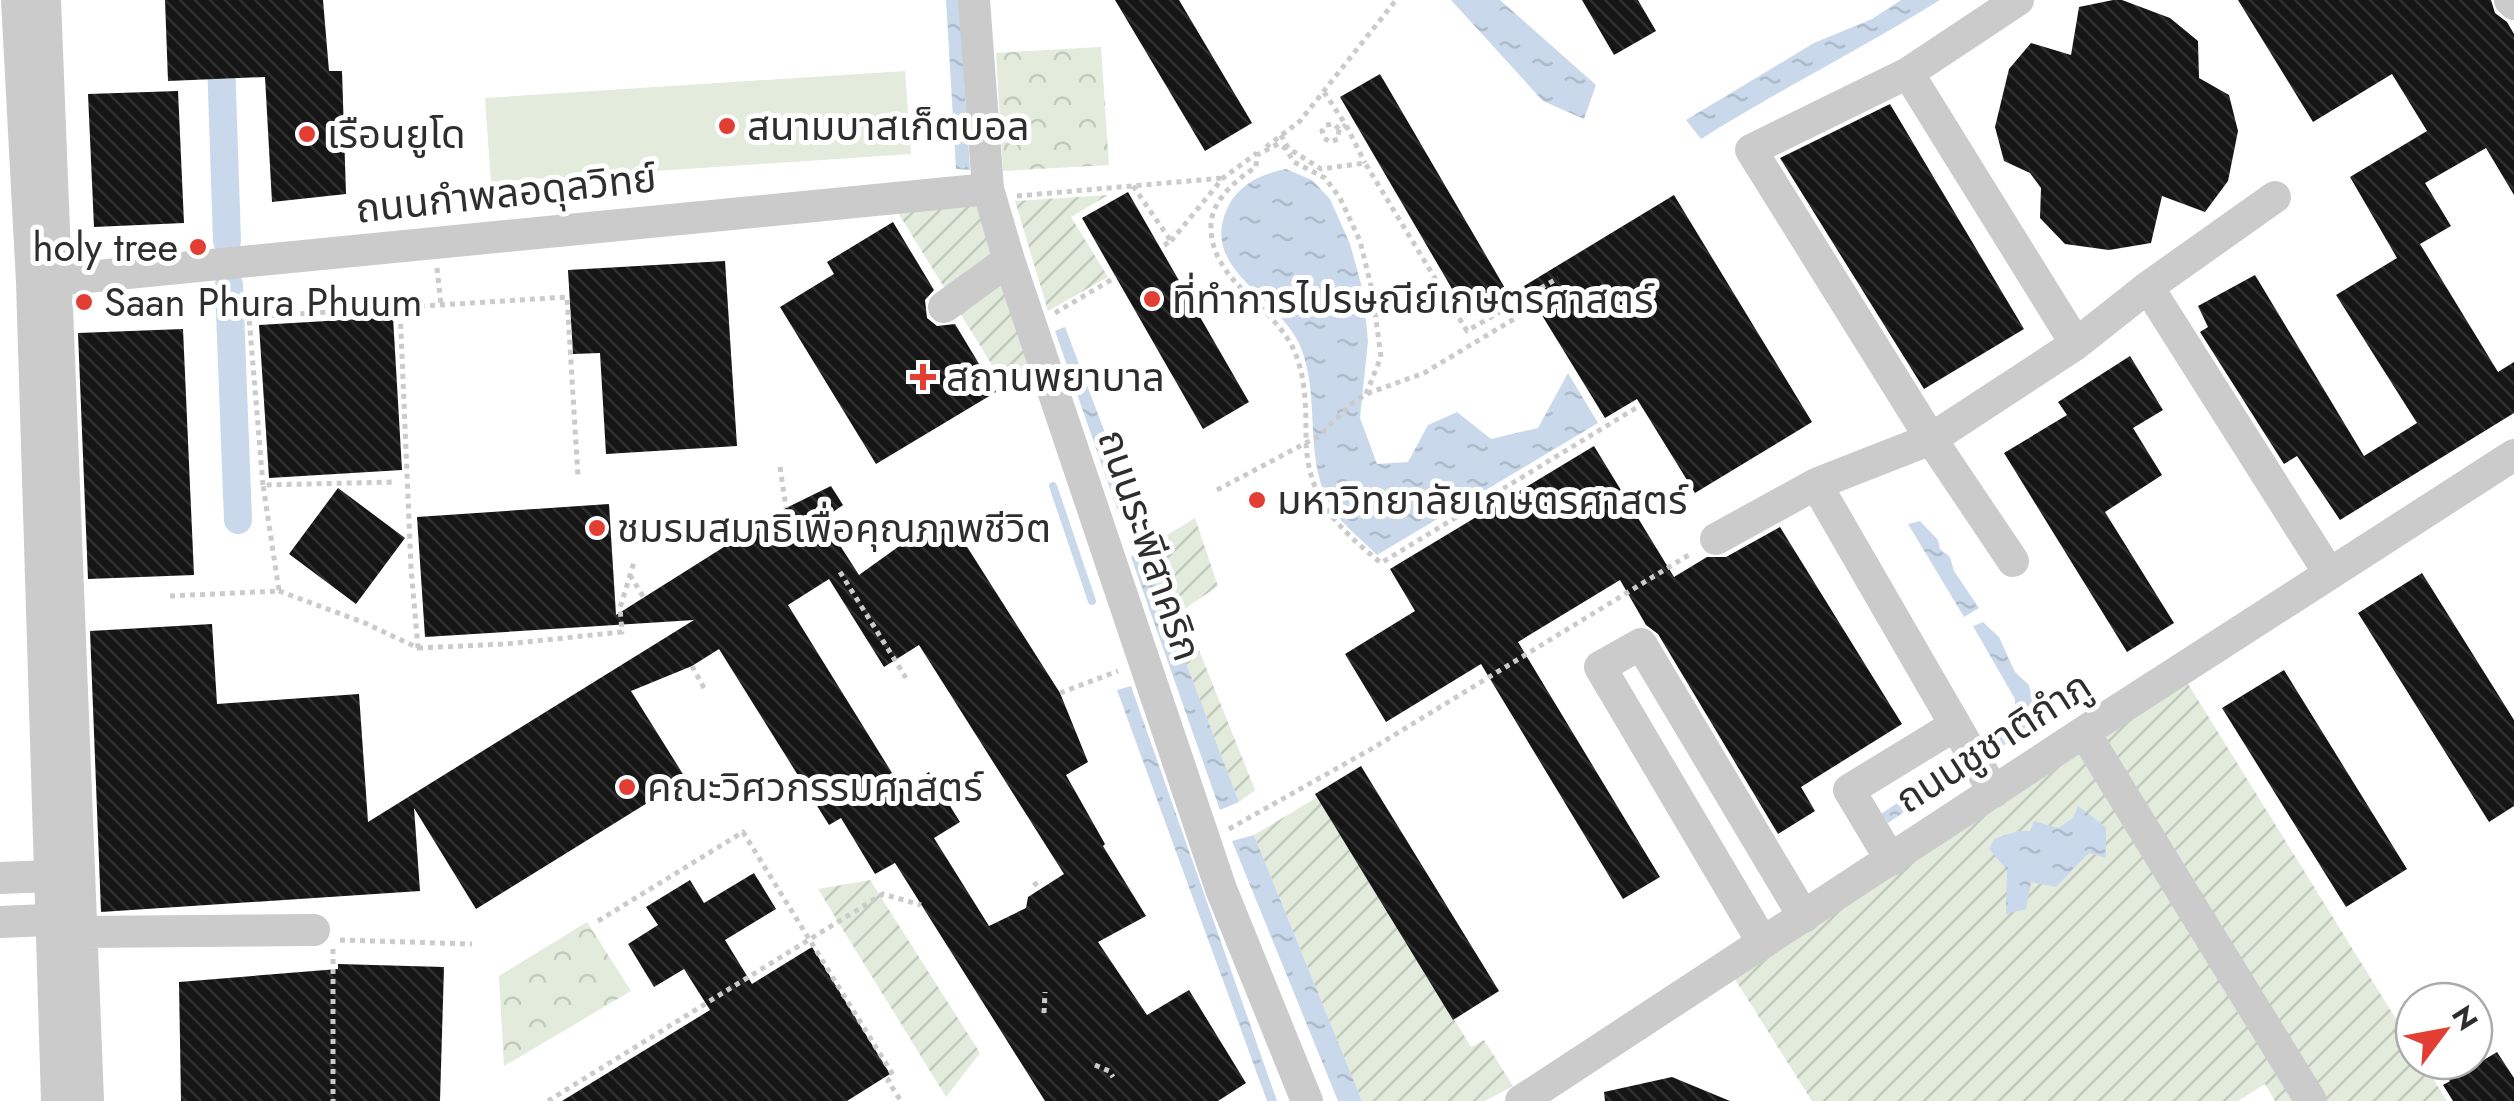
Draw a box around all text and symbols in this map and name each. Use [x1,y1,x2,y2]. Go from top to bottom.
place label: สนามบาสเก็ตบอล [747,97,1030,155]
place label: เรือนยูโด [327,105,466,163]
marker: สนามบาสเก็ตบอล [716,115,738,137]
marker: เรือนยูโด [296,123,318,145]
street label: ถนนกำพลอดุลวิทย์ [353,148,659,238]
place label: holy tree [32,218,178,276]
marker: holy tree [187,236,209,258]
place label: ที่ทำการไปรษณีย์เกษตรศาสตร์ [1172,270,1654,328]
place label: Saan Phura Phuum [104,273,422,331]
marker: ที่ทำการไปรษณีย์เกษตรศาสตร์ [1141,288,1163,310]
marker: Saan Phura Phuum [73,291,95,313]
place label: สถานพยาบาล [946,348,1165,406]
marker: สถานพยาบาล [910,364,936,390]
street label: ถนนระพีสาคริก [1083,422,1217,668]
place label: มหาวิทยาลัยเกษตรศาสตร์ [1277,471,1688,529]
marker: มหาวิทยาลัยเกษตรศาสตร์ [1246,489,1268,511]
place label: ชมรมสมาธิเพื่อคุณภาพชีวิต [617,499,1051,557]
marker: ชมรมสมาธิเพื่อคุณภาพชีวิต [586,517,608,539]
street label: ถนนชูชาติกำภู [1884,657,2102,827]
place label: คณะวิศวกรรมศาสตร์ [647,758,984,816]
marker: คณะวิศวกรรมศาสตร์ [616,776,638,798]
north arrow [2394,981,2494,1081]
text: N [2442,998,2488,1038]

